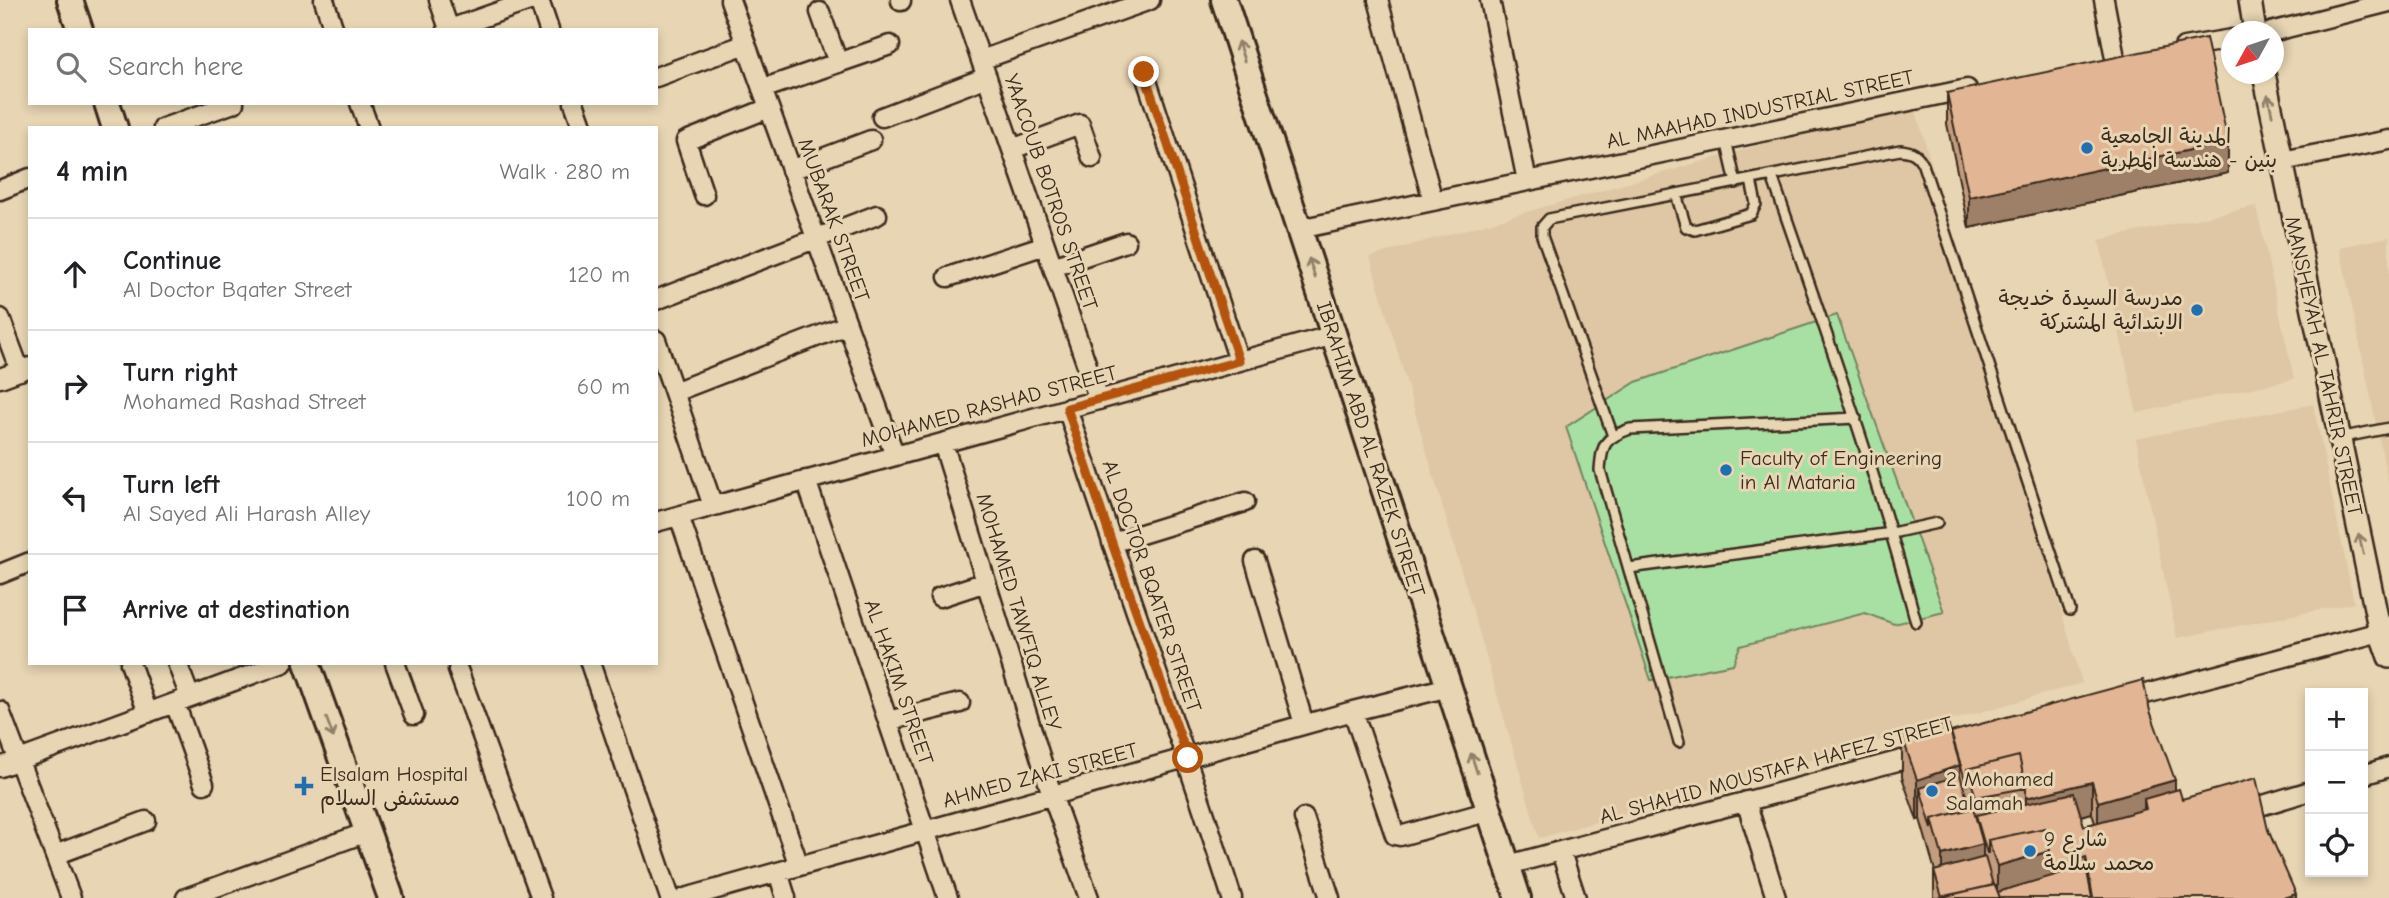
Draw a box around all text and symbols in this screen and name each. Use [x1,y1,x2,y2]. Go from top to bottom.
north arrow [2221,21,2284,84]
search box [28,28,658,105]
one-way arrow [1234,41,1246,63]
icon: search [52,48,90,86]
text: Search here [108,52,243,82]
route end [1128,56,1159,87]
street label: AL MAAHAD INDUSTRIAL STREET [1604,65,1916,153]
street label: YAACOUB BOTROS STREET [999,71,1103,313]
one-way arrow [2263,94,2277,117]
place label: المدينة الجامعية بنين - هندسة المطرية [2101,124,2277,173]
street label: MUBARAK STREET [793,135,875,305]
marker: المدينة الجامعية بنين - هندسة المطرية [2079,140,2095,156]
text: 4 min [56,154,128,189]
text: Walk · 280 m [500,158,630,185]
street label: MANSHEYAH AL TAHRIR STREET [2280,214,2368,518]
text: Continue [123,246,221,276]
icon: ahead [56,255,94,293]
one-way arrow [1305,257,1317,279]
text: 120 m [568,261,630,288]
text: Al Doctor Bqater Street [123,276,352,303]
place label: مدرسة السيدة خديجة الابتدائية المشتركة [1998,286,2183,335]
street label: IBRAHIM ABD AL RAZEK STREET [1312,298,1430,600]
marker: مدرسة السيدة خديجة الابتدائية المشتركة [2189,302,2205,318]
text: Turn right [123,358,237,388]
street label: MOHAMED RASHAD STREET [858,360,1120,452]
icon: right [56,367,94,405]
text: 60 m [577,373,630,400]
text: Mohamed Rashad Street [123,388,366,415]
place label: Faculty of Engineering in Al Mataria [1740,446,1942,494]
street label: AL DOCTOR BQATER STREET [1097,457,1207,715]
marker: Faculty of Engineering in Al Mataria [1718,462,1734,478]
text: Turn left [123,470,220,500]
icon: left [56,479,94,517]
text: 100 m [566,485,630,512]
street label: MOHAMED TAWFIQ ALLEY [971,490,1067,734]
text: Al Sayed Ali Harash Alley [123,500,370,527]
one-way arrow [2354,533,2368,556]
icon: arrive [56,591,94,629]
text: Arrive at destination [123,595,350,625]
street label: AL HAKIM STREET [859,596,939,768]
map controls [2305,688,2368,877]
button: + [2305,688,2368,751]
street label: AL SHAHID MOUSTAFA HAFEZ STREET [1597,711,1955,829]
one-way arrow [325,716,337,738]
street label: AHMED ZAKI STREET [940,737,1140,813]
route start [1172,742,1203,773]
button: − [2305,751,2368,814]
one-way arrow [1467,753,1479,775]
place label: Elsalam Hospital مستشفى السلام [320,762,468,814]
place label: 2 Mohamed Salamah [1946,767,2054,815]
marker: Elsalam Hospital مستشفى السلام [294,776,314,796]
marker: 2 Mohamed Salamah [1924,783,1940,799]
button: locate [2305,814,2368,877]
place label: 9 شارع محمد سلامة [2044,827,2154,875]
marker: 9 شارع محمد سلامة [2022,843,2038,859]

